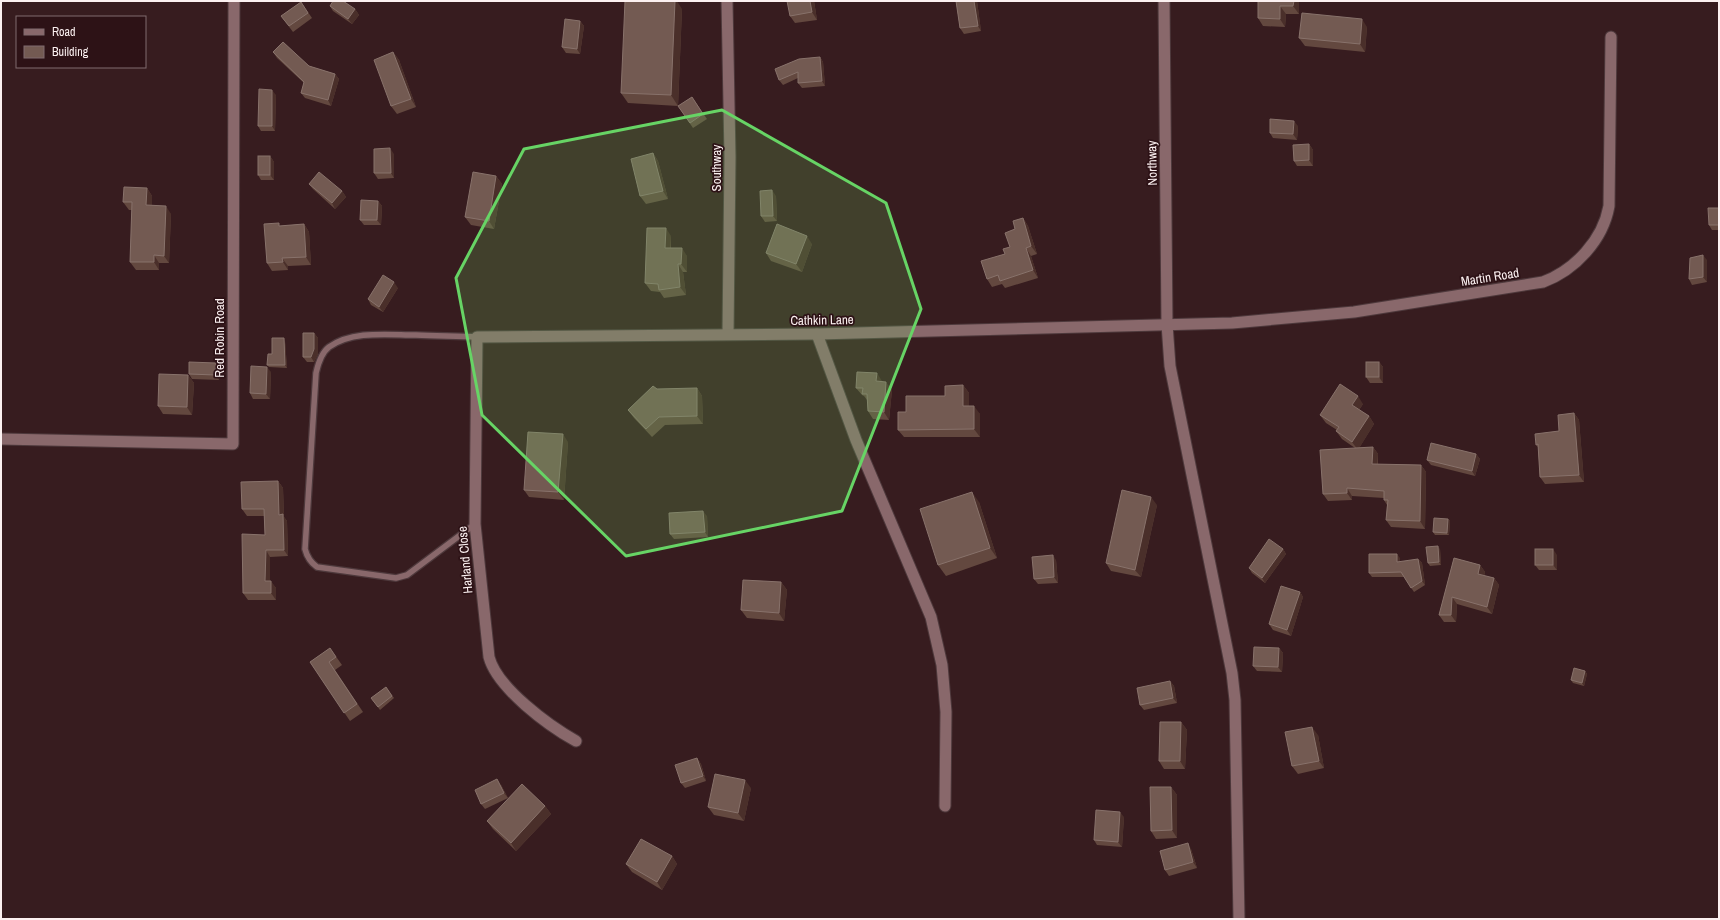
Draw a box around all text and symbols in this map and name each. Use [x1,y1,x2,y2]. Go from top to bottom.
legend [16,16,146,68]
text: Road [52,24,76,40]
text: Building [52,44,89,60]
street label: Northway [1143,140,1161,186]
street label: Southway [708,144,725,191]
street label: Martin Road [1460,264,1520,290]
street label: Red Robin Road [211,298,228,378]
street label: Cathkin Lane [790,311,854,329]
street label: Harland Close [454,526,476,594]

